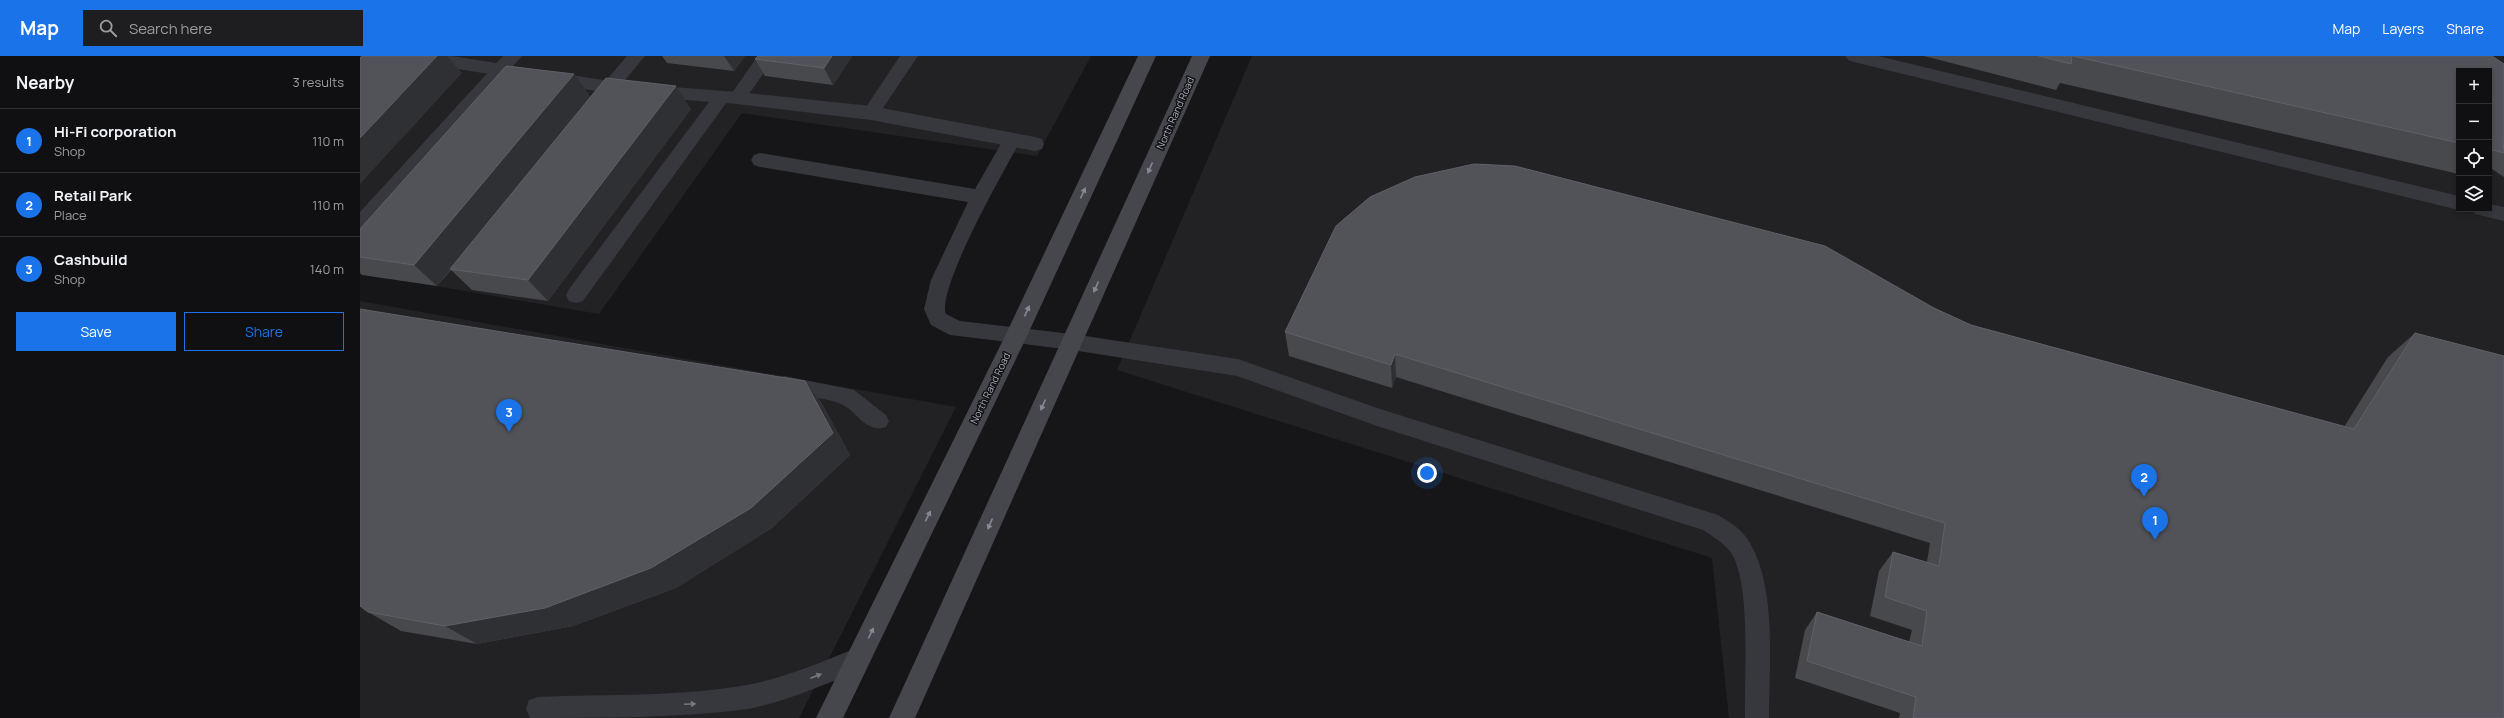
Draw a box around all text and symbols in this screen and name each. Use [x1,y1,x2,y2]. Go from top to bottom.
search box [83,10,363,46]
text: Map [20,15,59,41]
icon: search [97,17,119,39]
text: Search here [129,18,212,39]
text: Map [2332,19,2360,38]
text: Layers [2382,19,2424,38]
text: Share [2446,19,2484,38]
map controls [2456,68,2492,212]
button: + [2456,68,2492,104]
text: Nearby [16,71,74,94]
text: 3 results [292,73,344,91]
street label: North Rand Road [1153,75,1197,151]
button: − [2456,104,2492,140]
text: Hi-Fi corporation [54,121,176,142]
text: 1 [26,132,32,150]
text: 110 m [312,132,344,150]
button: locate [2456,140,2492,176]
text: Shop [54,142,85,160]
one-way arrow [1147,162,1153,174]
button: layers [2456,176,2492,212]
text: Retail Park [54,185,132,206]
one-way arrow [1079,187,1086,199]
text: 2 [25,196,33,214]
text: 110 m [312,196,344,214]
text: Place [54,206,87,224]
text: Cashbuild [54,249,128,270]
text: 3 [25,260,33,278]
text: 140 m [310,260,344,278]
text: Shop [54,270,85,288]
one-way arrow [1093,281,1099,293]
one-way arrow [1024,305,1030,316]
button: Save [16,312,176,351]
button: Share [184,312,344,351]
street label: North Rand Road [967,350,1013,426]
pin: 3 [496,399,522,432]
one-way arrow [1040,399,1046,411]
your location [1417,463,1437,483]
pin: 2 [2131,464,2157,497]
pin: 1 [2142,507,2168,540]
one-way arrow [925,510,931,522]
one-way arrow [987,518,993,529]
one-way arrow [867,627,874,638]
one-way arrow [811,672,823,678]
one-way arrow [684,700,696,707]

